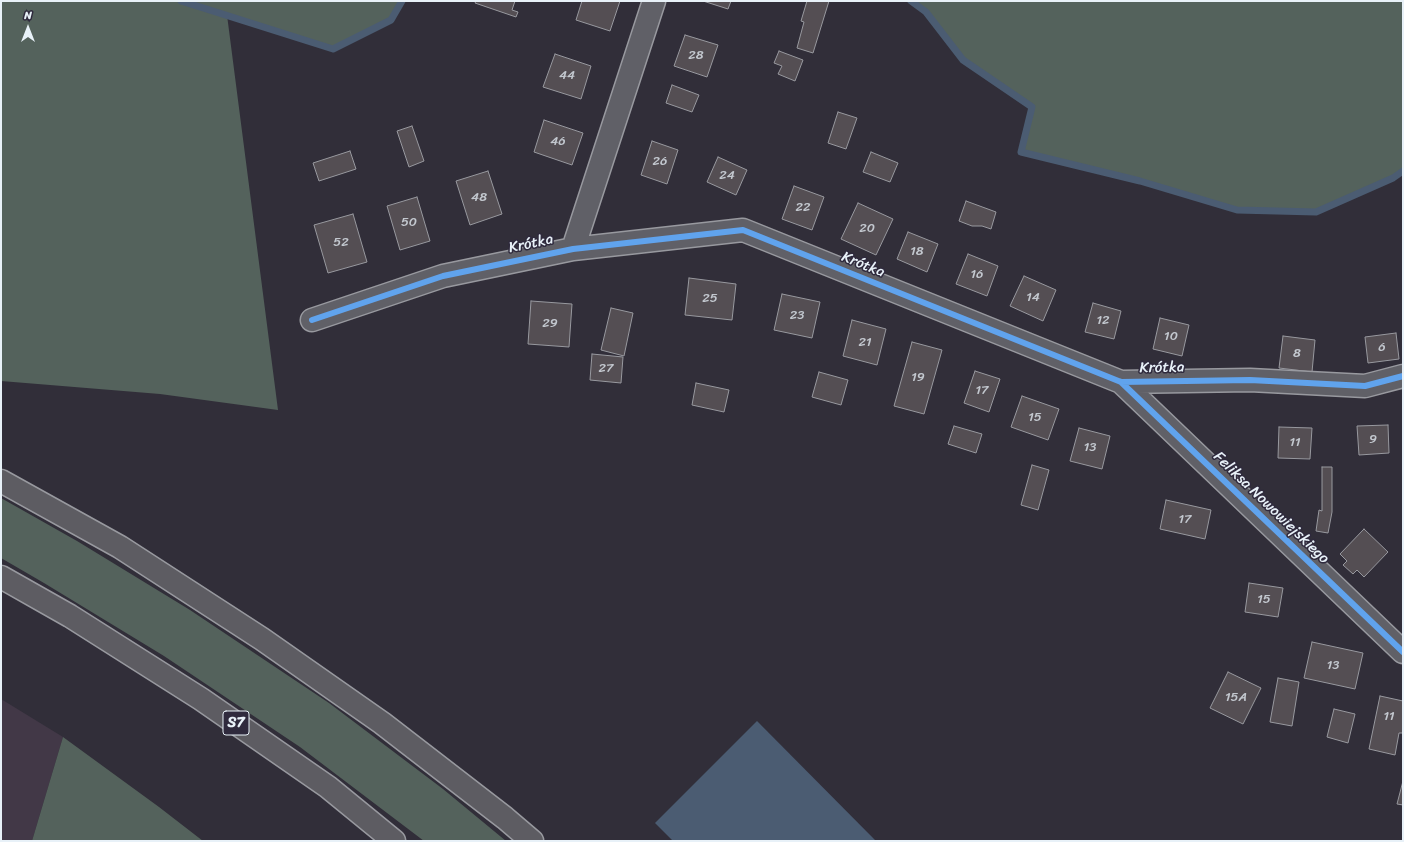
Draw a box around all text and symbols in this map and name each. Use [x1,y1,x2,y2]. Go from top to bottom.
text: N [24,6,32,25]
north arrow [8,8,48,48]
house number: 28 [688,48,704,64]
house number: 44 [559,68,575,84]
house number: 46 [550,134,566,150]
house number: 26 [653,154,667,170]
house number: 24 [719,168,735,184]
house number: 48 [471,190,487,206]
house number: 22 [795,200,811,216]
house number: 50 [401,215,417,231]
house number: 20 [859,221,875,237]
street label: Krótka [507,231,555,257]
house number: 52 [333,235,349,251]
house number: 18 [910,244,924,260]
street label: Krótka [839,248,887,282]
house number: 16 [971,267,983,283]
house number: 14 [1026,290,1040,306]
house number: 25 [702,291,718,307]
house number: 23 [790,308,804,324]
house number: 12 [1096,313,1110,329]
house number: 29 [542,316,558,332]
house number: 10 [1164,329,1178,345]
house number: 21 [858,335,872,351]
house number: 6 [1378,340,1386,356]
house number: 8 [1293,346,1301,362]
street label: Krótka [1139,359,1185,377]
house number: 27 [599,361,613,377]
house number: 19 [911,370,925,386]
house number: 17 [976,383,988,399]
house number: 15 [1028,410,1042,426]
house number: 9 [1369,432,1377,448]
house number: 11 [1289,435,1301,451]
house number: 13 [1084,440,1096,456]
street label: Feliksa Nowowiejskiego [1209,448,1333,568]
house number: 17 [1179,512,1191,528]
house number: 15 [1257,592,1271,608]
house number: 13 [1327,658,1339,674]
house number: 15A [1225,690,1247,706]
house number: 11 [1383,709,1395,725]
road number: S7 [223,711,249,735]

